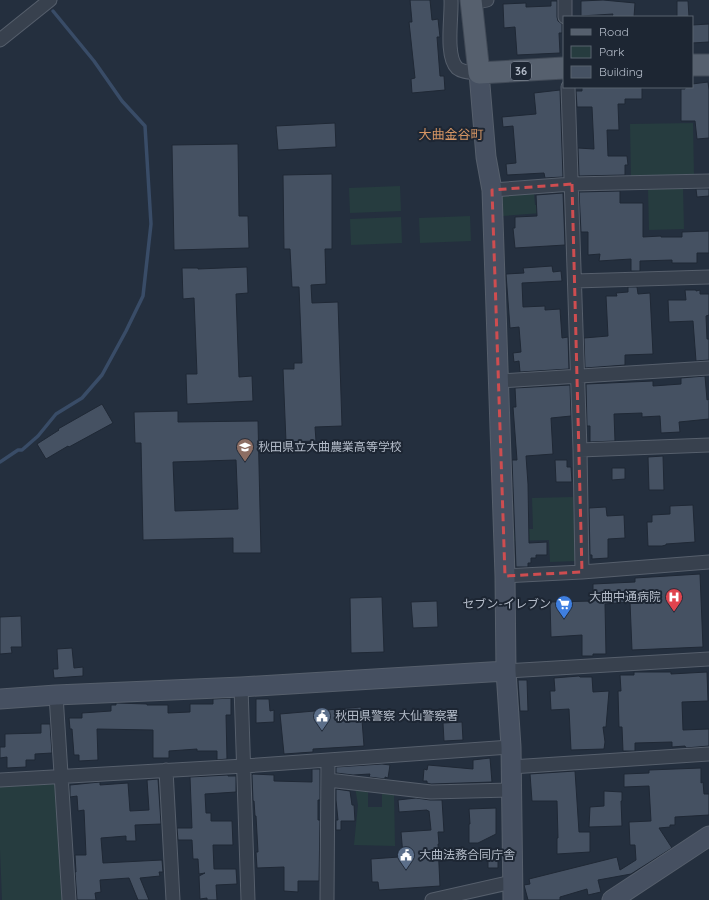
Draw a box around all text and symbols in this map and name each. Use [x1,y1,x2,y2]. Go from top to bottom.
legend [563,16,693,88]
text: Road [599,24,629,39]
text: Park [599,44,624,59]
road number: 36 [511,62,531,80]
text: Building [599,64,643,79]
district label: 大曲金谷町 [418,126,484,142]
school or university icon: 秋田県立大曲農業高等学校 [235,437,255,462]
place label: 秋田県立大曲農業高等学校 [258,439,402,454]
hospital icon: 大曲中通病院 [664,587,684,612]
place label: 大曲中通病院 [589,589,661,604]
supermarket icon: セブン-イレブン [554,594,574,619]
place label: セブン-イレブン [462,596,551,611]
public building icon: 秋田県警察 大仙警察署 [312,706,332,731]
place label: 秋田県警察 大仙警察署 [335,708,458,723]
public building icon: 大曲法務合同庁舎 [396,845,416,870]
place label: 大曲法務合同庁舎 [419,847,515,862]

